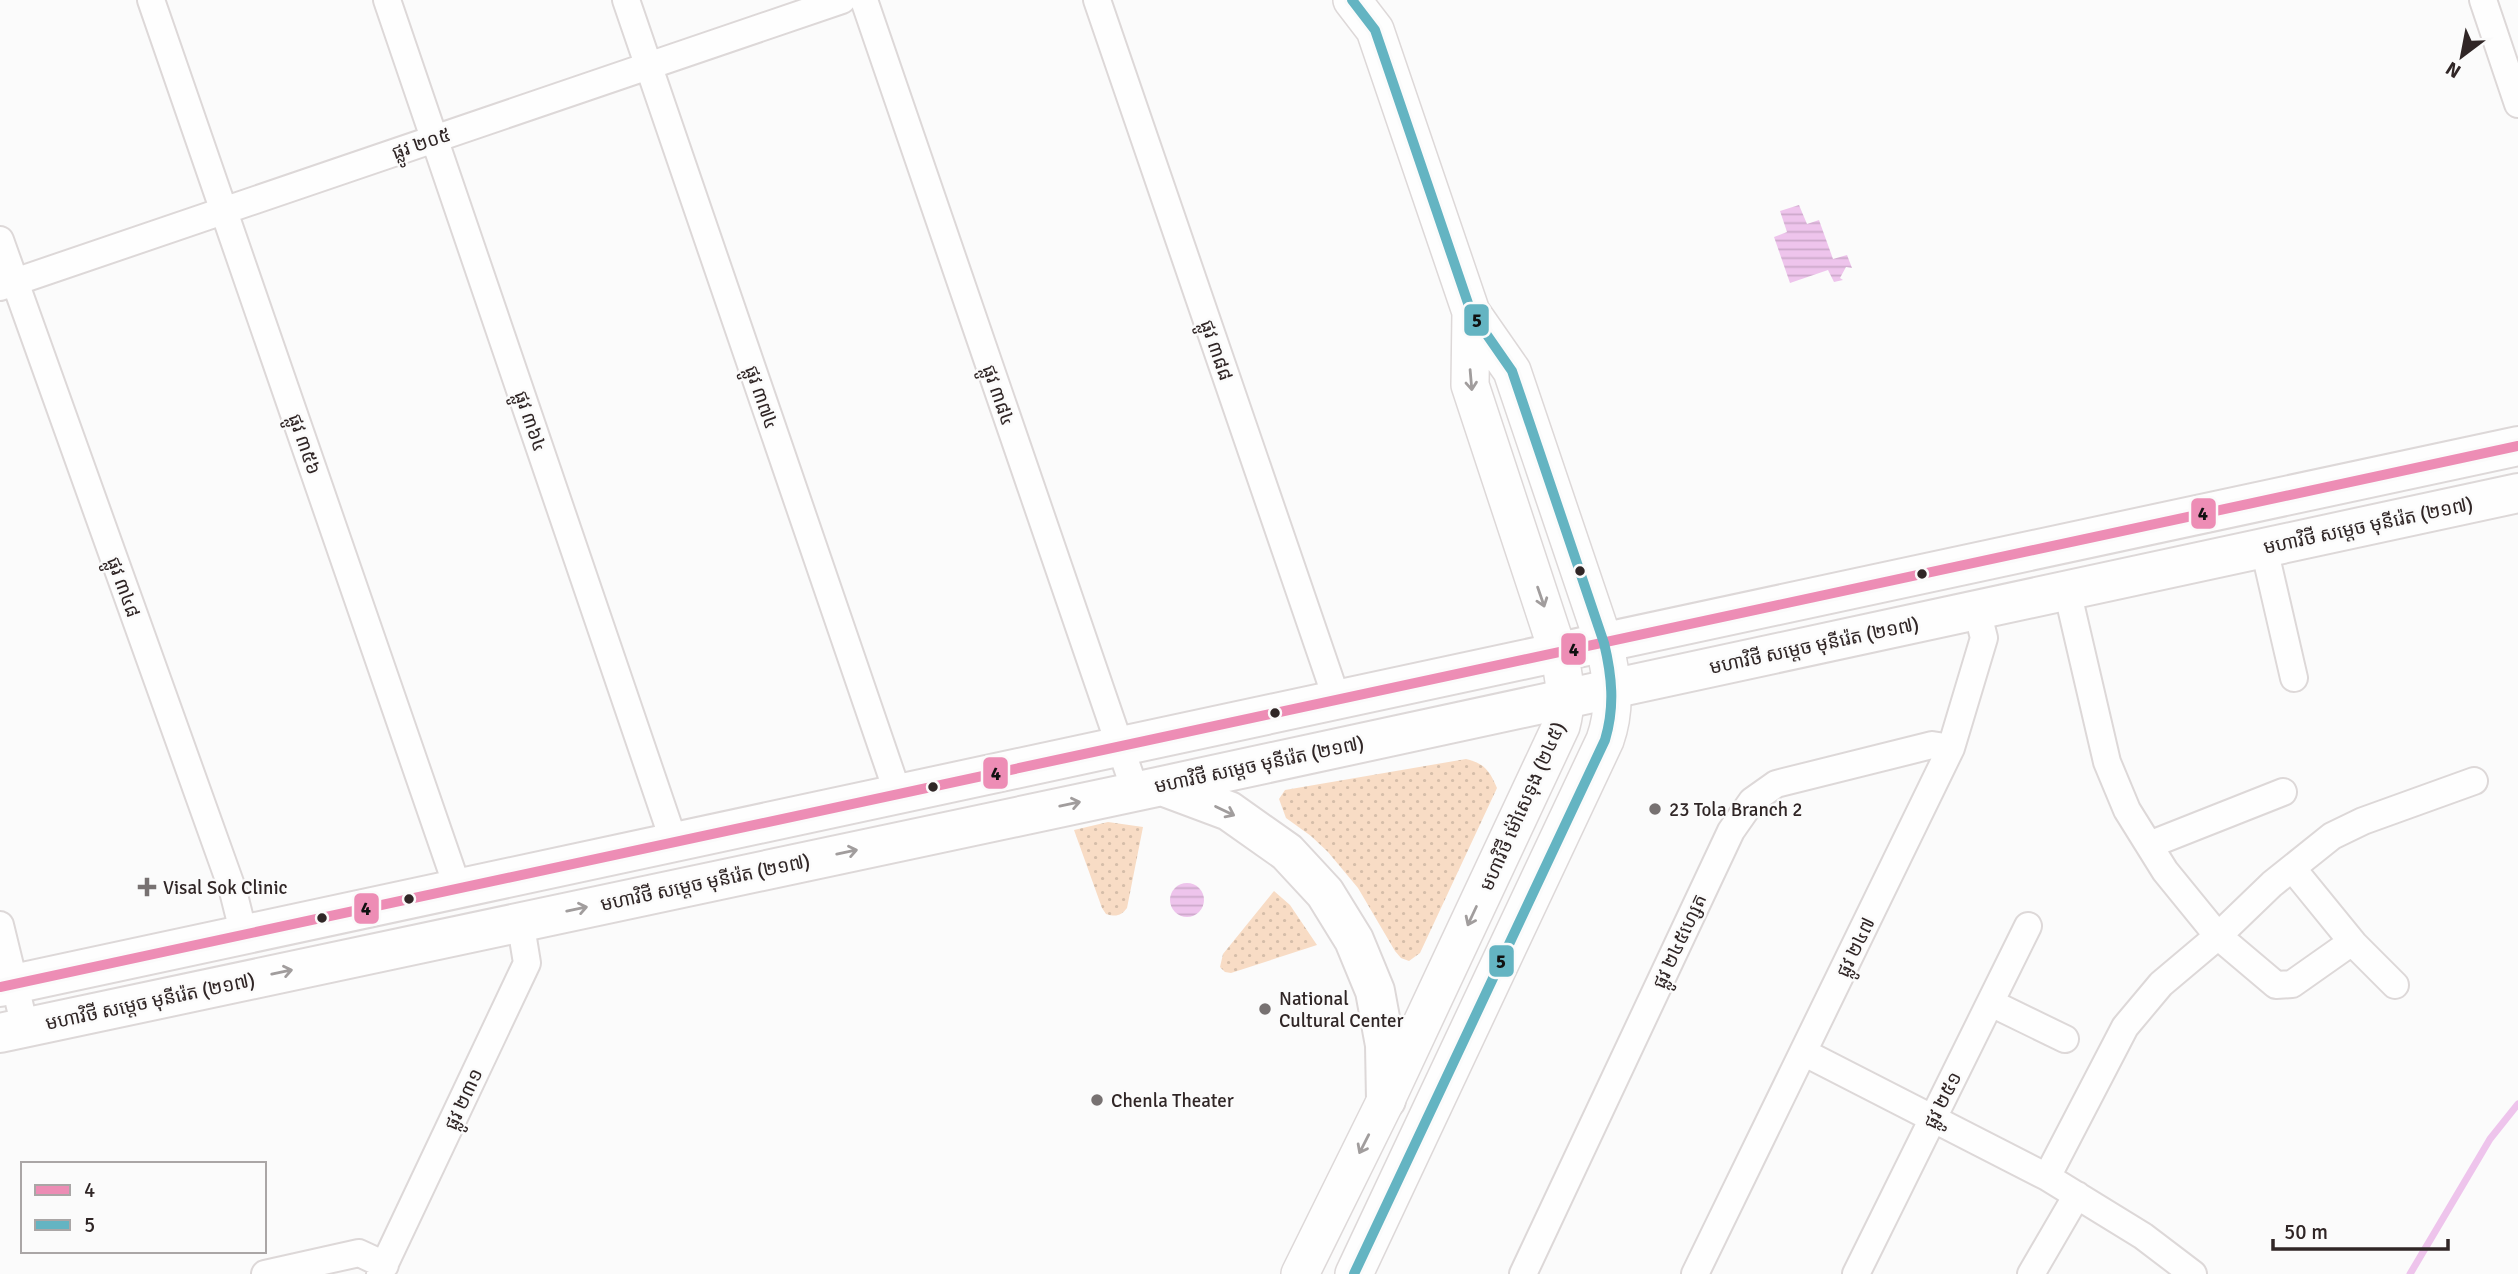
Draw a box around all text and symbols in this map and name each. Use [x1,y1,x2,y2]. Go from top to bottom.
north arrow [2427,21,2497,91]
text: N [2442,56,2465,83]
street label: ផ្លូវ ២០៥ [389,123,456,170]
line badge: 5 [1463,303,1490,337]
text: 5 [1472,309,1482,333]
street label: ផ្លូវ ៣៨៨ [1190,317,1238,385]
street label: ផ្លូវ ៣៧៤ [735,362,783,434]
street label: ផ្លូវ ៣៨៤ [972,362,1020,430]
one-way arrow [1465,369,1478,391]
street label: ផ្លូវ ៣៦៤ [504,388,552,456]
street label: ផ្លូវ ៣៥៦ [278,411,326,479]
street label: មហាវិថី សម្តេច មុនីរ៉េត (២១៧) [2261,492,2475,560]
line badge: 4 [2190,497,2217,530]
text: 4 [2198,502,2208,526]
street label: ផ្លូវ ៣៤៨ [97,554,145,623]
unlabelled marker [1573,564,1587,578]
unlabelled marker [1915,567,1929,581]
one-way arrow [1536,585,1548,607]
street label: មហាវិថី សម្តេច មុនីរ៉េត (២១៧) [1707,612,1921,680]
line badge: 4 [1560,632,1587,666]
text: 4 [1569,638,1579,662]
unlabelled marker [1268,706,1282,720]
street label: មហាវិថី ម៉ៅសេទុង (២៤៥) [1475,718,1571,895]
street label: មហាវិថី សម្តេច មុនីរ៉េត (២១៧) [1152,731,1366,799]
line badge: 4 [982,756,1009,790]
text: 4 [991,762,1001,786]
unlabelled marker [926,780,940,794]
one-way arrow [1058,796,1081,810]
place label: 23 Tola Branch 2 [1669,798,1803,822]
marker: 23 Tola Branch 2 [1647,801,1663,817]
one-way arrow [1214,805,1235,818]
one-way arrow [835,845,858,859]
street label: មហាវិថី សម្តេច មុនីរ៉េត (២១៧) [598,849,812,917]
place label: Visal Sok Clinic [163,876,288,900]
marker: Visal Sok Clinic [137,877,157,897]
street label: ផ្លូវ ២៤៥ហ្សេត [1648,890,1716,995]
line badge: 4 [353,892,380,925]
unlabelled marker [402,892,416,906]
text: 4 [361,897,371,921]
one-way arrow [565,901,588,915]
one-way arrow [1465,905,1478,927]
unlabelled marker [315,911,329,925]
street label: ផ្លូវ ២៤៧ [1831,914,1885,983]
line badge: 5 [1488,944,1515,978]
text: 5 [1496,950,1506,974]
one-way arrow [270,965,293,979]
street label: មហាវិថី សម្តេច មុនីរ៉េត (២១៧) [43,968,257,1036]
place label: National Cultural Center [1279,987,1404,1033]
marker: National Cultural Center [1257,1001,1273,1017]
street label: ផ្លូវ ២៣១ [439,1065,493,1136]
street label: ផ្លូវ ២៥១ [1918,1068,1972,1135]
place label: Chenla Theater [1111,1089,1234,1113]
marker: Chenla Theater [1089,1092,1105,1108]
one-way arrow [1356,1133,1370,1154]
legend [21,1162,266,1253]
text: 4 [84,1177,95,1203]
scale bar [2273,1208,2448,1252]
text: 5 [84,1212,95,1238]
text: 50 m [2284,1219,2328,1245]

